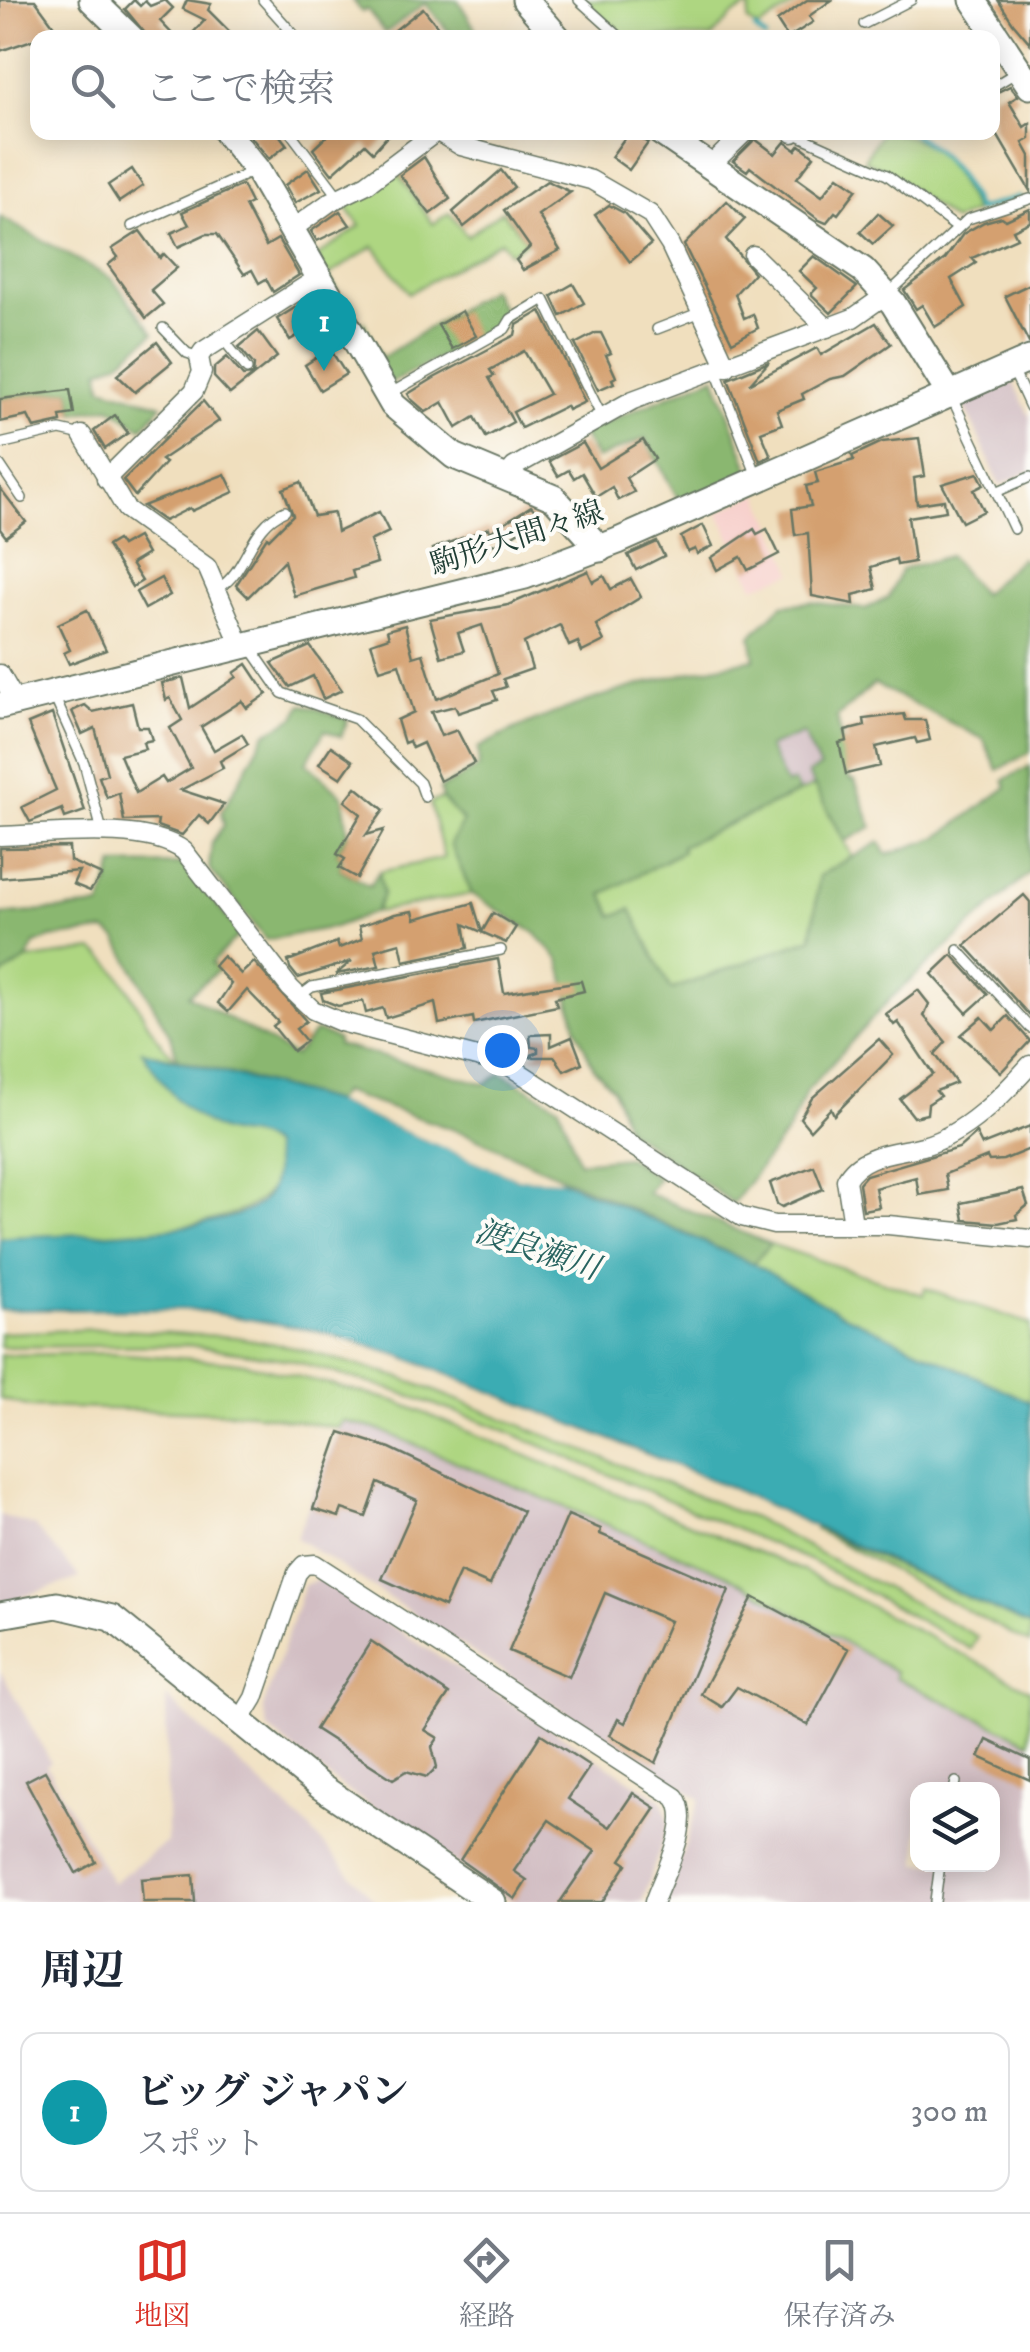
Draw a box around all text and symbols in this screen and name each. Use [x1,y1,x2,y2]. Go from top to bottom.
search box [30,30,1000,140]
icon: search [65,58,120,113]
text: ここで検索 [145,66,335,114]
pin: 1 [292,288,356,371]
street label: 駒形大間々線 [426,494,608,584]
your location [477,1025,528,1076]
water label: 渡良瀬川 [470,1212,607,1291]
map controls [910,1782,1000,1872]
button: layers [910,1782,1000,1872]
text: 周辺 [40,1946,124,1998]
text: ビッグ ジャパン [137,2069,409,2117]
text: 1 [69,2092,80,2132]
text: 300 m [911,2092,988,2132]
text: スポット [137,2125,265,2165]
tab: 地図 [134,2233,190,2334]
tab: 経路 [459,2233,515,2334]
tab: 保存済み [784,2233,896,2334]

